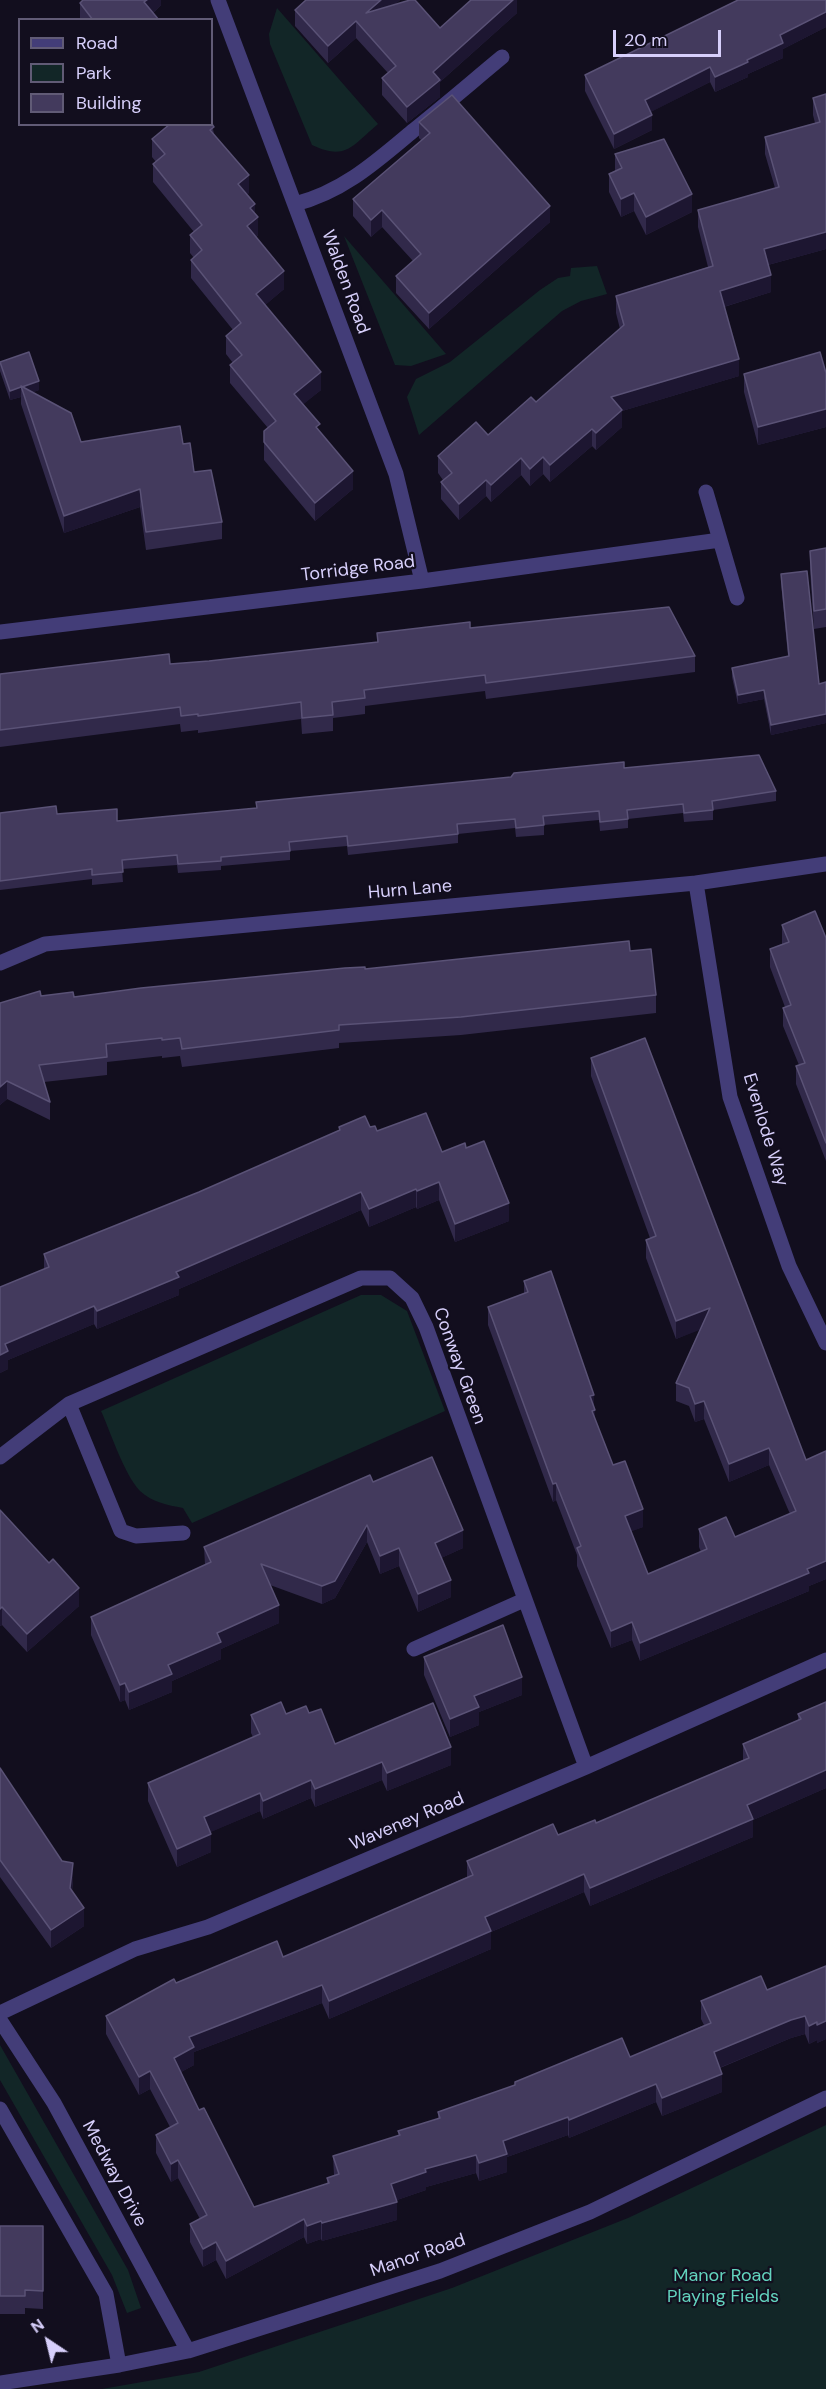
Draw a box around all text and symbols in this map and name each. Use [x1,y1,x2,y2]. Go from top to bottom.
legend [18,18,213,126]
scale bar [616,18,724,56]
text: 20 m [624,28,667,52]
text: Road [76,31,118,55]
text: Park [76,61,112,85]
text: Building [76,91,141,115]
street label: Walden Road [316,227,374,337]
street label: Torridge Road [300,551,416,587]
street label: Hurn Lane [367,876,453,904]
street label: Evenlode Way [738,1071,792,1189]
street label: Conway Green [428,1305,490,1427]
street label: Waveney Road [347,1788,467,1856]
street label: Medway Drive [77,2117,151,2231]
street label: Manor Road [368,2230,468,2282]
park label: Manor Road Playing Fields [667,2265,779,2308]
north arrow [18,2311,78,2371]
text: N [27,2314,48,2338]

